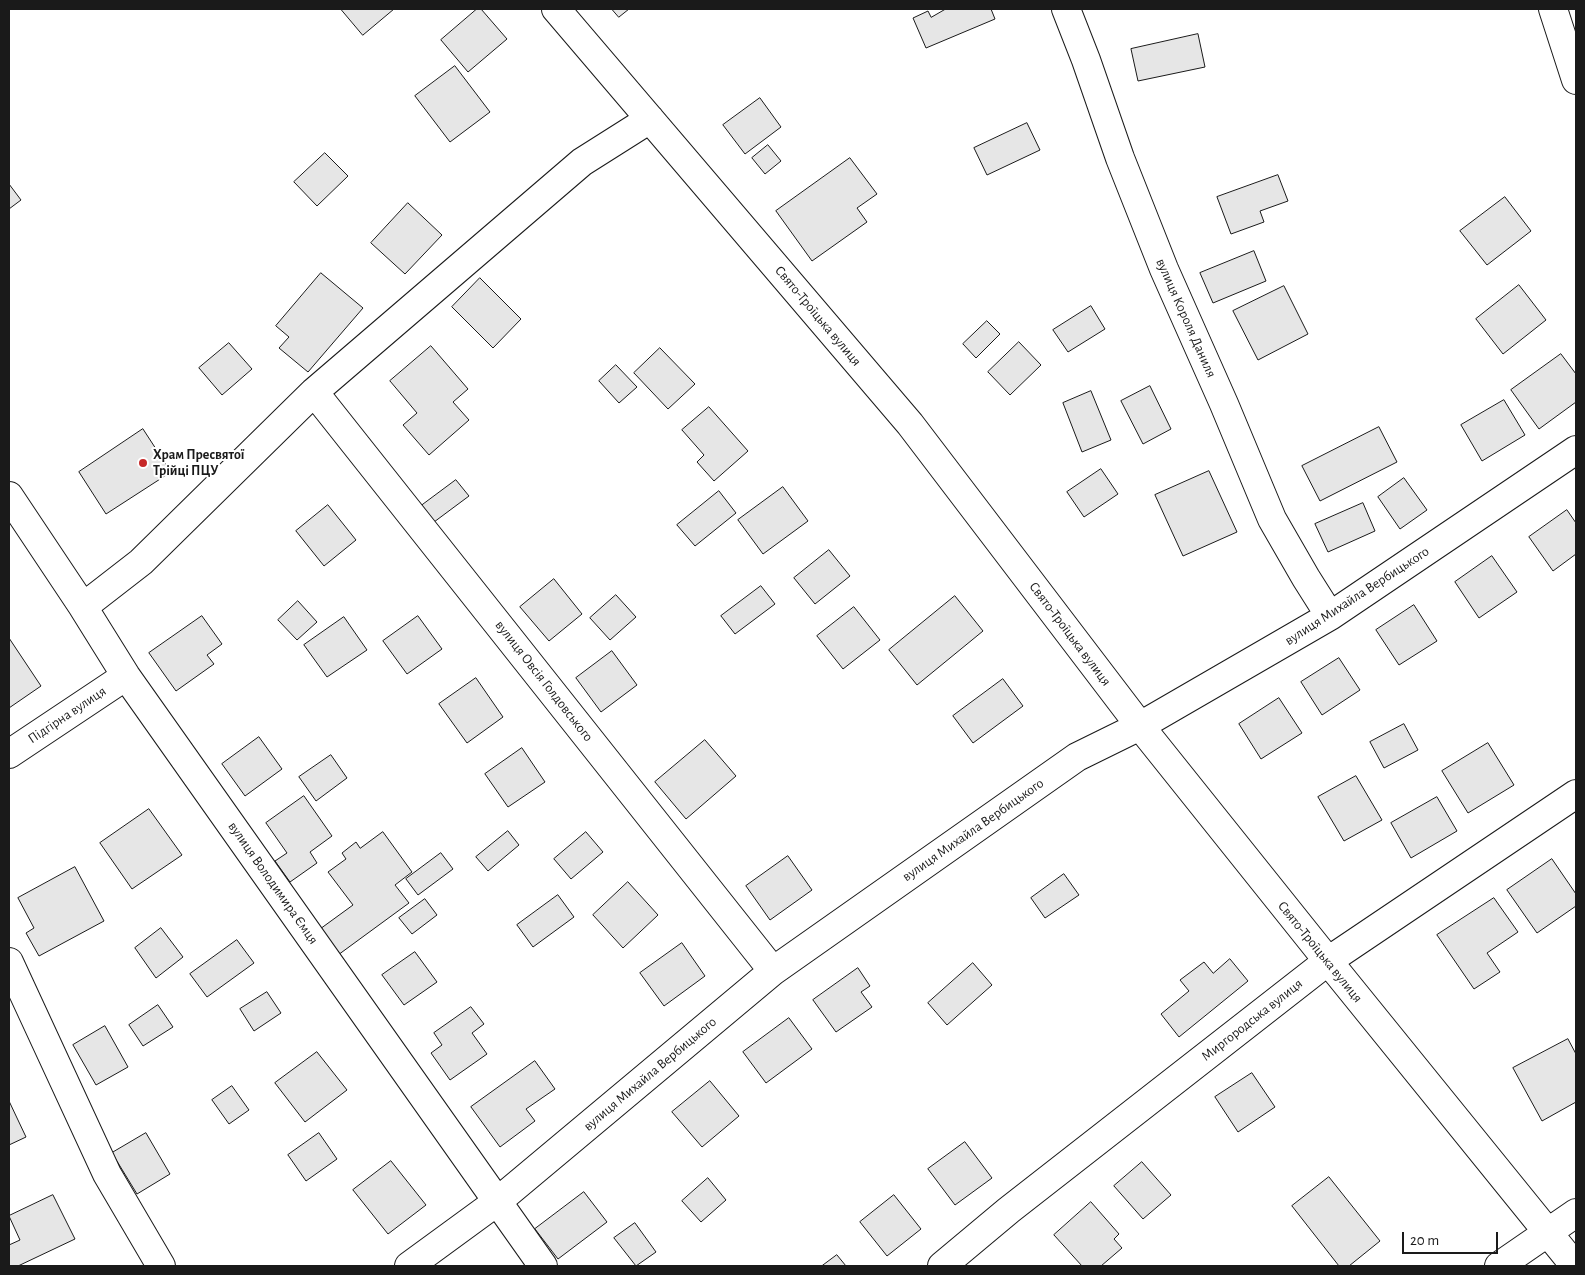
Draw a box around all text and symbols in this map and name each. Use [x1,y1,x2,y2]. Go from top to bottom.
street label: вулиця Короля Даниля [1152,256,1220,380]
street label: Свято-Троїцька вулиця [771,262,865,370]
place label: Храм Пресвятої Трійці ПЦУ [153,447,244,480]
marker: Храм Пресвятої Трійці ПЦУ [137,457,149,469]
street label: вулиця Михайла Вербицького [1282,543,1432,649]
street label: Свято-Троїцька вулиця [1025,579,1115,689]
street label: вулиця Овсія Голдовського [491,617,597,745]
street label: Підгірна вулиця [25,683,109,747]
street label: вулиця Михайла Вербицького [899,775,1047,885]
street label: вулиця Володимира Ємця [224,818,322,948]
street label: Свято-Троїцька вулиця [1274,898,1366,1006]
street label: Миргородська вулиця [1198,975,1306,1065]
street label: вулиця Михайла Вербицького [580,1013,720,1135]
scale bar [1405,1222,1501,1254]
text: 20 m [1410,1233,1439,1248]

